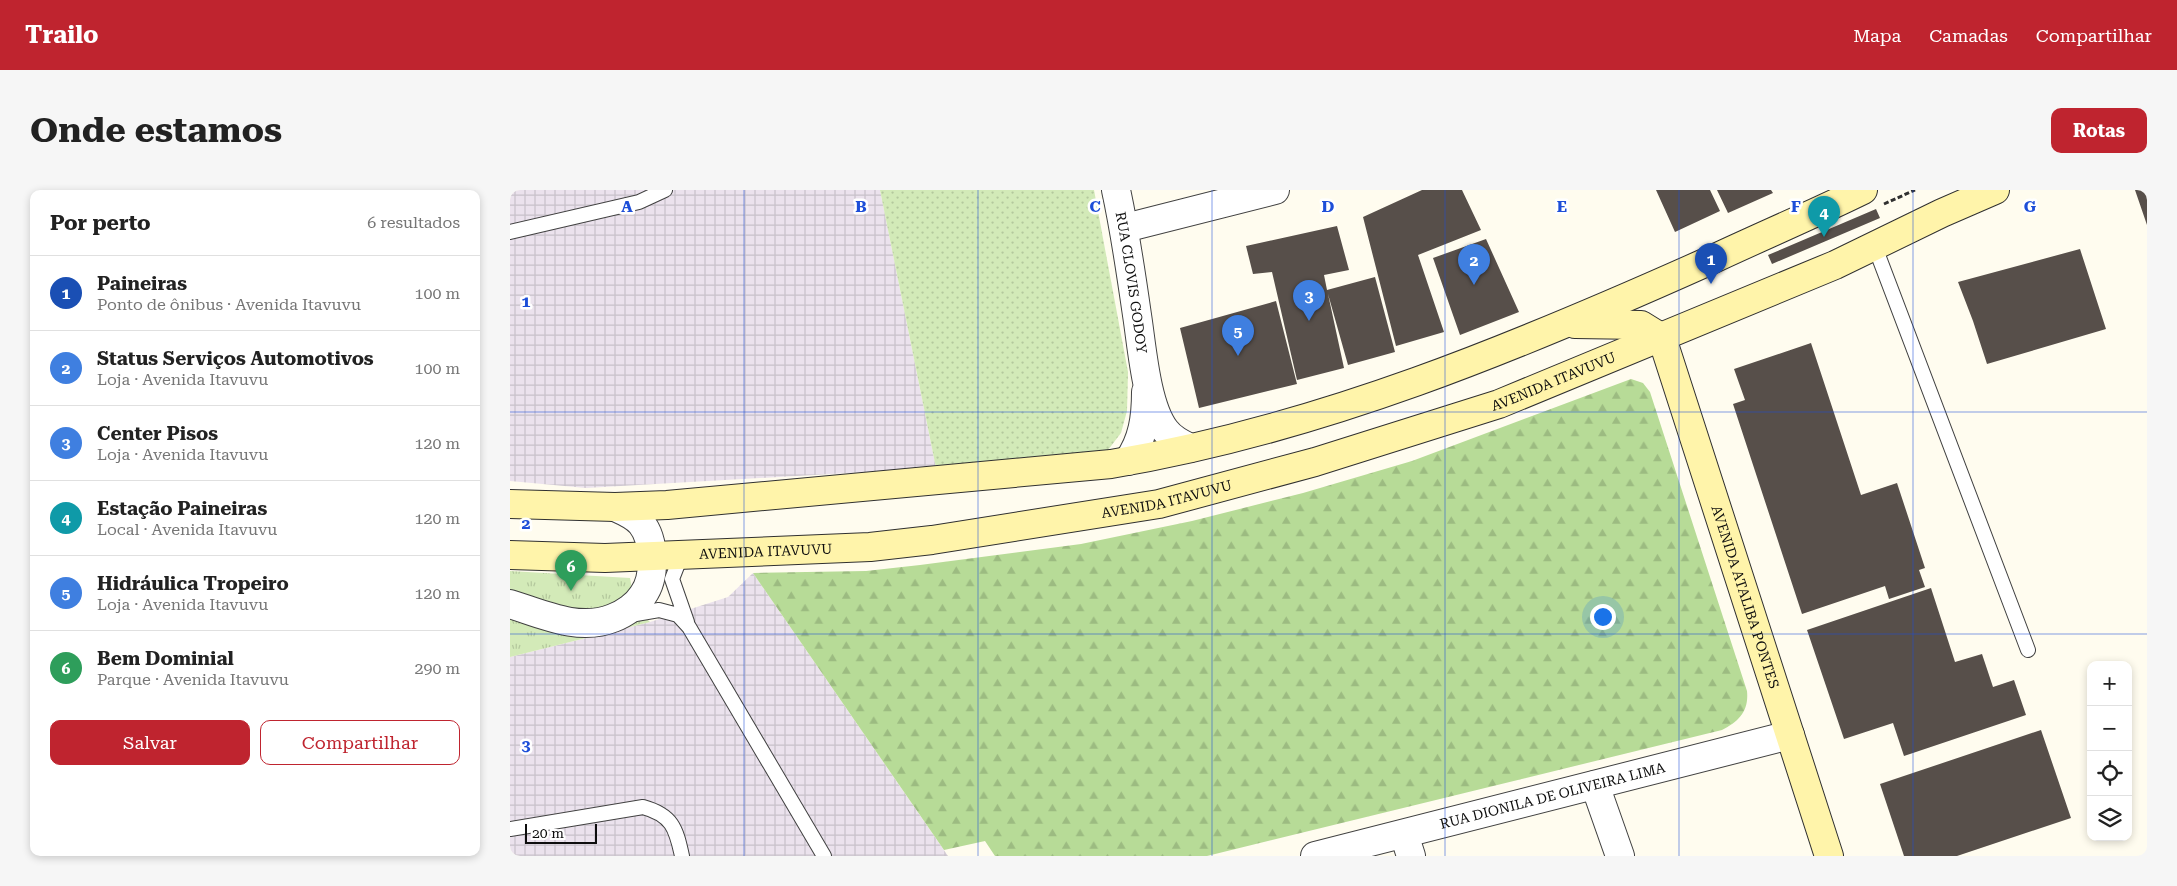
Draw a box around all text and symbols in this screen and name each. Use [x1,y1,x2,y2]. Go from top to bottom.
text: Trailo [25,21,99,49]
text: Mapa [1853,25,1901,46]
text: Camadas [1929,25,2008,46]
text: Compartilhar [2036,25,2152,46]
button: Rotas [2051,108,2147,153]
text: Onde estamos [30,110,282,151]
pin: 4 [1808,196,1840,237]
text: A [621,197,633,216]
text: B [855,197,867,216]
text: C [1089,197,1101,216]
text: D [1322,197,1335,216]
text: E [1557,197,1567,216]
text: F [1791,197,1801,216]
text: G [2024,197,2037,216]
street label: RUA CLOVIS GODOY [1113,210,1150,355]
text: Por perto [50,211,151,235]
text: 6 resultados [367,213,460,232]
pin: 1 [1695,243,1727,284]
pin: 2 [1458,244,1490,285]
text: Paineiras [97,272,187,295]
pin: 3 [1293,280,1325,321]
text: 1 [62,284,70,303]
text: 100 m [414,284,460,303]
text: 1 [522,292,531,311]
text: Ponto de ônibus · Avenida Itavuvu [97,295,361,314]
pin: 5 [1222,315,1254,356]
text: Status Serviços Automotivos [97,347,374,370]
street label: AVENIDA ITAVUVU [1489,349,1618,414]
text: 2 [62,359,70,378]
text: 100 m [414,359,460,378]
text: Loja · Avenida Itavuvu [97,370,268,389]
text: Center Pisos [97,422,218,445]
text: 3 [62,434,70,453]
text: 120 m [414,434,460,453]
text: Loja · Avenida Itavuvu [97,445,268,464]
street label: AVENIDA ITAVUVU [1100,477,1234,521]
text: Estação Paineiras [97,497,267,520]
street label: AVENIDA ATALIBA PONTES [1708,503,1783,691]
text: 4 [62,509,70,528]
text: 120 m [414,509,460,528]
text: 2 [522,514,531,533]
text: Local · Avenida Itavuvu [97,520,277,539]
street label: AVENIDA ITAVUVU [699,541,833,562]
pin: 6 [555,550,587,591]
text: Hidráulica Tropeiro [97,572,289,595]
text: 5 [62,584,70,603]
text: 120 m [414,584,460,603]
text: Loja · Avenida Itavuvu [97,595,268,614]
your location [1590,604,1616,630]
text: Bem Dominial [97,647,234,670]
text: 6 [62,659,70,678]
text: 290 m [414,659,460,678]
map controls [2087,661,2132,841]
button: + [2087,661,2132,706]
text: Parque · Avenida Itavuvu [97,670,289,689]
button: − [2087,706,2132,751]
button: Salvar [50,720,250,765]
button: Compartilhar [260,720,460,765]
text: 3 [522,736,531,755]
button: locate [2087,751,2132,796]
street label: RUA DIONILA DE OLIVEIRA LIMA [1438,759,1667,832]
button: layers [2087,796,2132,841]
scale bar [525,821,598,844]
text: 20 m [532,825,564,841]

